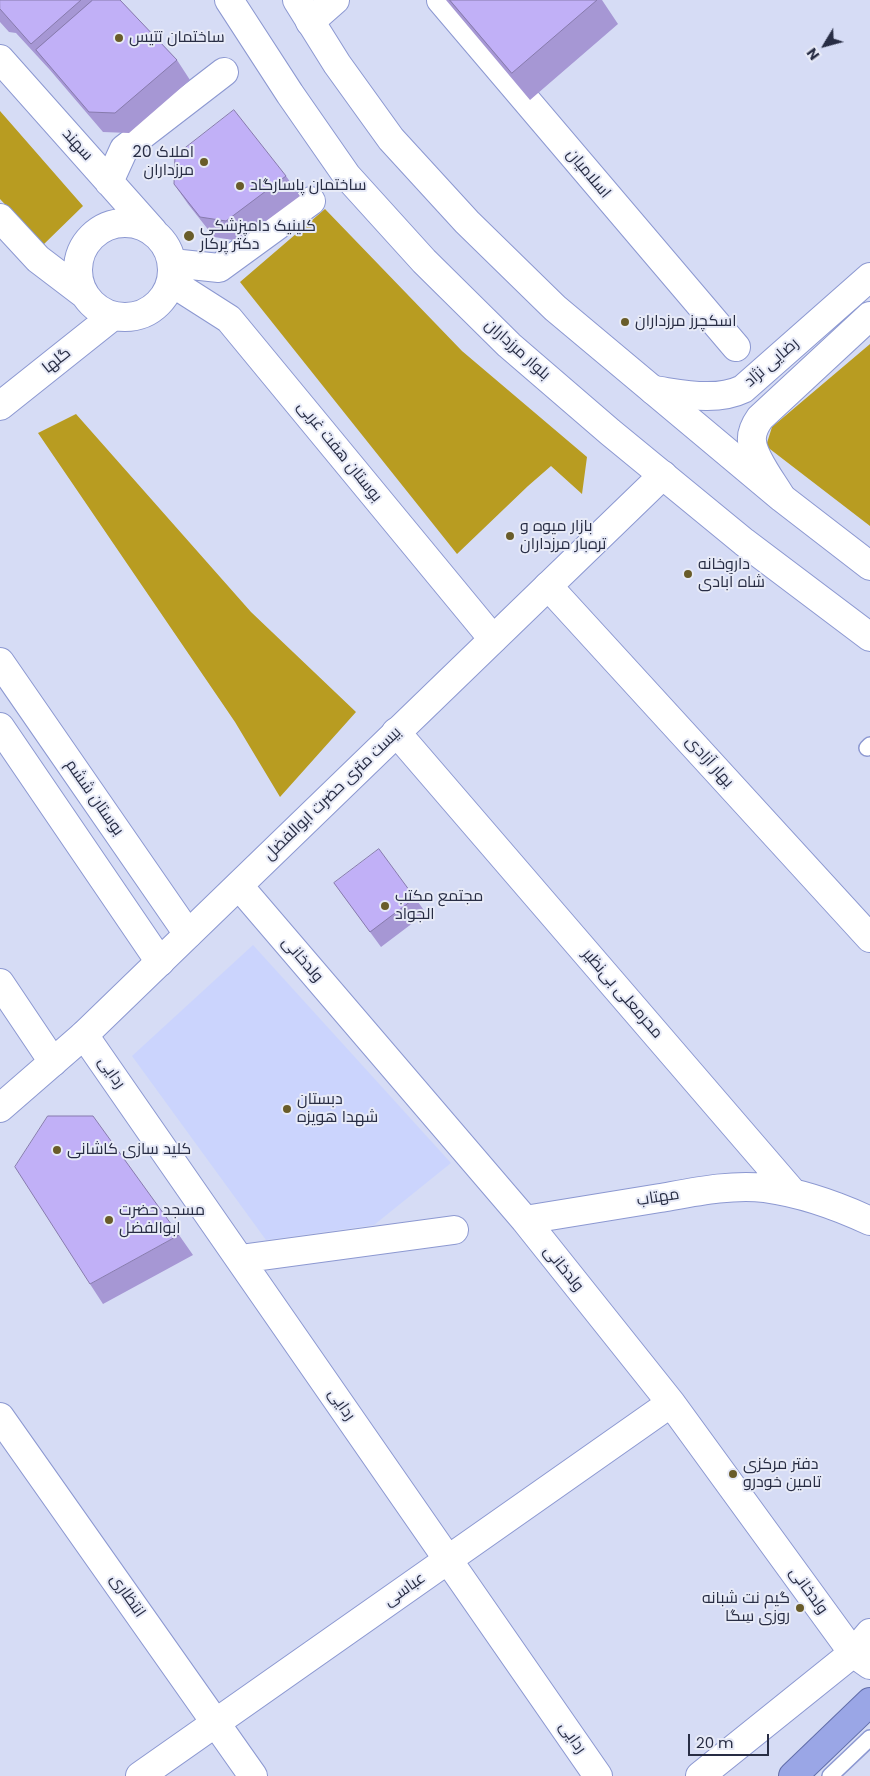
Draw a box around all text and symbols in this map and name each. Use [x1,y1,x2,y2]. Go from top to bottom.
north arrow [800,20,850,70]
place label: ساختمان تتیس [129,28,225,48]
marker: ساختمان تتیس [113,32,125,44]
text: N [802,44,824,64]
street label: سهند [57,125,97,165]
place label: املاک 20 مرزداران [133,143,194,181]
street label: اسلامیان [562,145,614,203]
marker: املاک 20 مرزداران [198,156,210,168]
place label: ساختمان پاسارگاد [250,176,366,196]
marker: ساختمان پاسارگاد [234,180,246,192]
place label: کلینیک دامپزشکی دکتر پرکار [200,217,316,255]
marker: کلینیک دامپزشکی دکتر پرکار [182,229,196,243]
place label: اسکچرز مرزداران [635,312,736,332]
street label: بلوار مرزداران [480,316,554,384]
marker: اسکچرز مرزداران [619,316,631,328]
street label: رضایی نژاد [741,334,803,392]
street label: گلها [39,344,75,378]
street label: بوستان هفت غربی [292,398,386,506]
place label: بازار میوه و تره‌بار مرزداران [520,517,606,555]
marker: بازار میوه و تره‌بار مرزداران [504,530,516,542]
place label: داروخانه شاه آبادی [698,555,765,593]
marker: داروخانه شاه آبادی [682,568,694,580]
street label: بیست متری حضرت ابوالفضل [260,723,406,865]
street label: بهار آزادی [681,732,737,792]
street label: بوستان ششم [61,756,127,840]
place label: مجتمع مکتب الجواد [395,887,483,925]
marker: مجتمع مکتب الجواد [379,900,391,912]
street label: ولدخانی [277,933,327,987]
street label: محرمعلی بی‌نظیر [578,945,666,1043]
street label: ردایی [93,1053,129,1093]
place label: دبستان شهدا هویزه [297,1090,378,1128]
marker: دبستان شهدا هویزه [281,1103,293,1115]
place label: کلید سازی کاشانی [67,1140,191,1160]
marker: کلید سازی کاشانی [51,1144,63,1156]
street label: مهتاب [635,1185,681,1211]
place label: مسجد حضرت ابوالفضل [119,1201,205,1239]
marker: مسجد حضرت ابوالفضل [103,1214,115,1226]
street label: ولدخانی [539,1242,587,1296]
street label: ردایی [323,1385,359,1425]
place label: دفتر مرکزی تامین خودرو [743,1455,821,1493]
marker: دفتر مرکزی تامین خودرو [727,1468,739,1480]
street label: ولدخانی [784,1564,832,1618]
street label: عباسی [381,1569,429,1611]
street label: انتظاری [105,1571,149,1621]
place label: گیم نت شبانه روزی سِگا [702,1589,790,1627]
marker: گیم نت شبانه روزی سِگا [794,1602,806,1614]
street label: ردایی [554,1718,590,1758]
scale bar [690,1724,771,1756]
text: 20 m [696,1732,734,1753]

